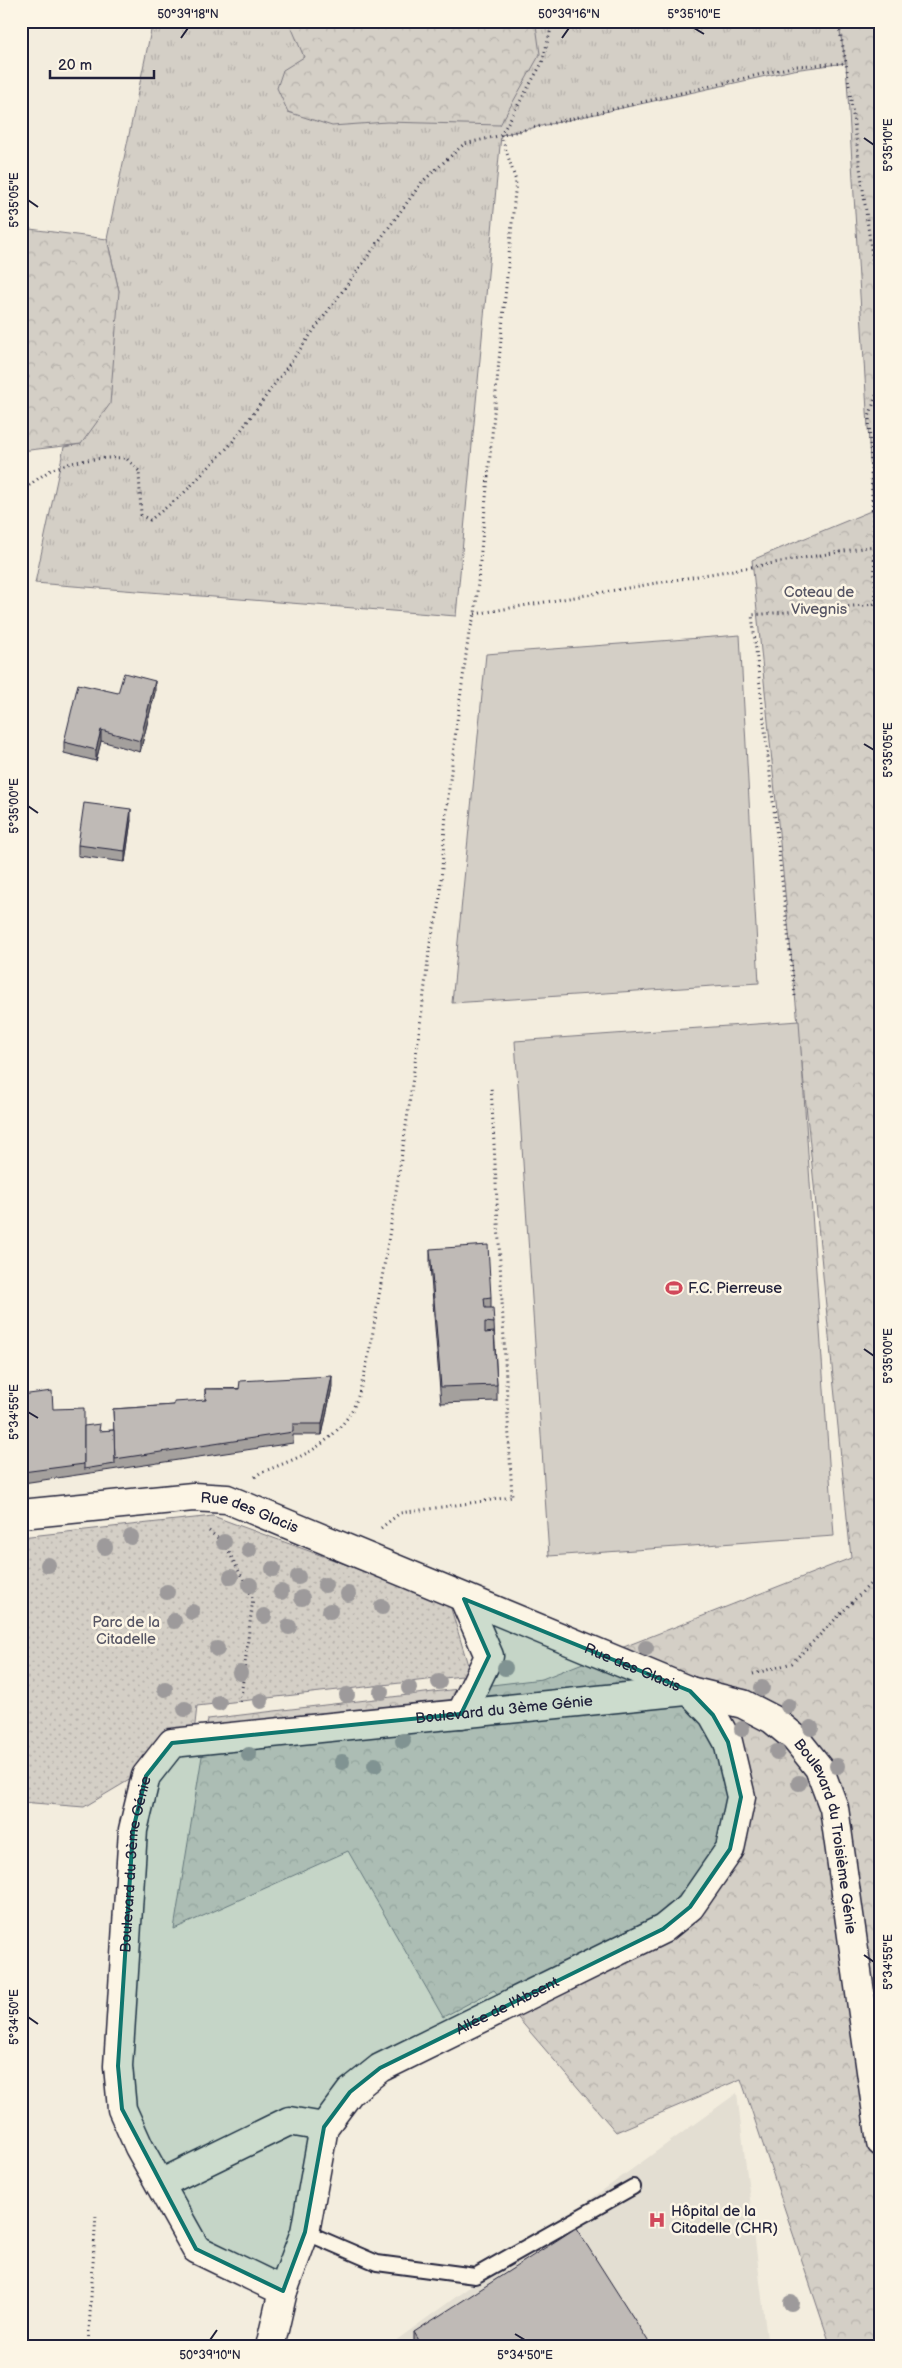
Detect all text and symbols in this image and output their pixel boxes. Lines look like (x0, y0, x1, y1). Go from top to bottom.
text: 50°39'18"N (157, 7, 219, 22)
text: 50°39'16"N (538, 7, 600, 22)
text: 5°35'10"E (667, 7, 721, 22)
scale bar (50, 48, 154, 80)
text: 20 m (58, 56, 92, 75)
text: 5°35'10"E (881, 118, 896, 172)
text: 5°35'05"E (7, 172, 22, 228)
park label: Coteau de Vivegnis (784, 583, 854, 619)
text: 5°35'05"E (881, 722, 896, 778)
text: 5°35'00"E (7, 778, 22, 834)
sports icon: F.C. Pierreuse (664, 1278, 684, 1298)
place label: F.C. Pierreuse (688, 1279, 782, 1298)
text: 5°35'00"E (881, 1328, 896, 1384)
text: 5°34'55"E (7, 1384, 22, 1440)
street label: Rue des Glacis (200, 1488, 302, 1538)
park label: Parc de la Citadelle (92, 1613, 160, 1649)
street label: Rue des Glacis (581, 1639, 684, 1696)
street label: Boulevard du 3ème Génie (414, 1691, 594, 1728)
street label: Boulevard du Troisième Génie (789, 1735, 861, 1935)
street label: Boulevard du 3ème Génie (116, 1774, 156, 1953)
text: 5°34'55"E (881, 1934, 896, 1990)
street label: Allée de l'Absent (453, 1972, 562, 2039)
text: 5°34'50"E (7, 1989, 22, 2045)
place label: Hôpital de la Citadelle (CHR) (671, 2202, 778, 2238)
hospital icon: Hôpital de la Citadelle (CHR) (647, 2210, 667, 2230)
text: 50°39'10"N (179, 2348, 241, 2363)
text: 5°34'50"E (497, 2348, 553, 2363)

